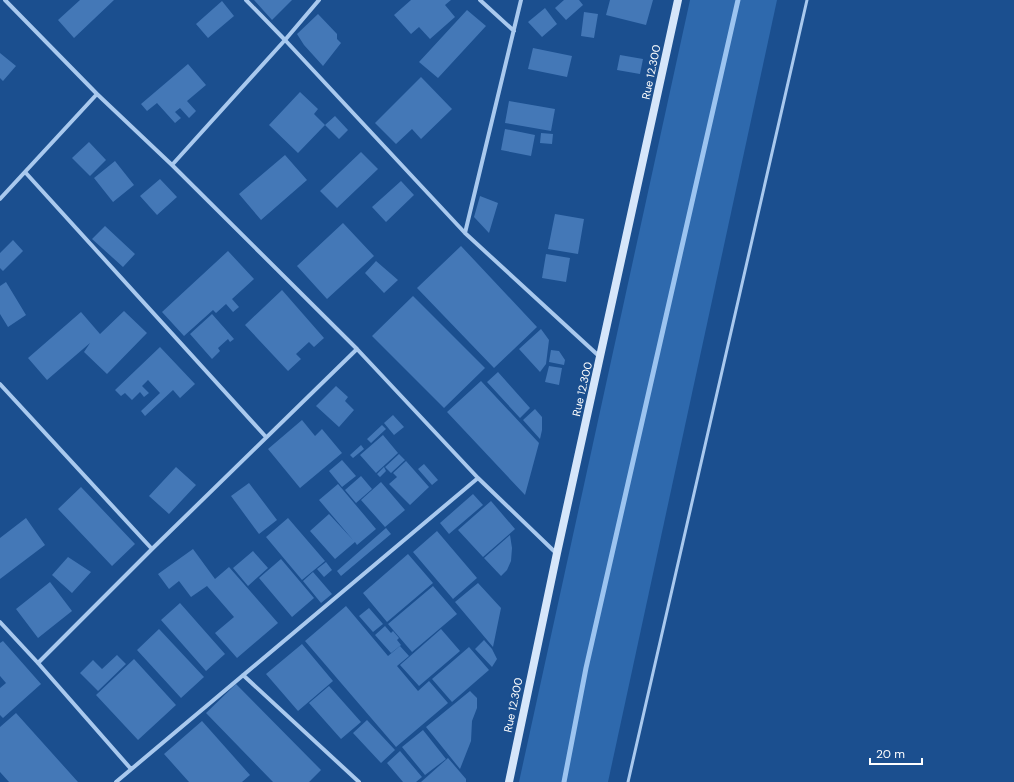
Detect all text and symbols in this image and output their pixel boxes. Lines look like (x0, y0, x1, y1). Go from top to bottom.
street label: Rue 12.300 (638, 43, 664, 101)
street label: Rue 12.300 (569, 360, 595, 418)
street label: Rue 12.300 (500, 676, 526, 734)
scale bar (870, 740, 922, 766)
text: 20 m (876, 746, 905, 762)

